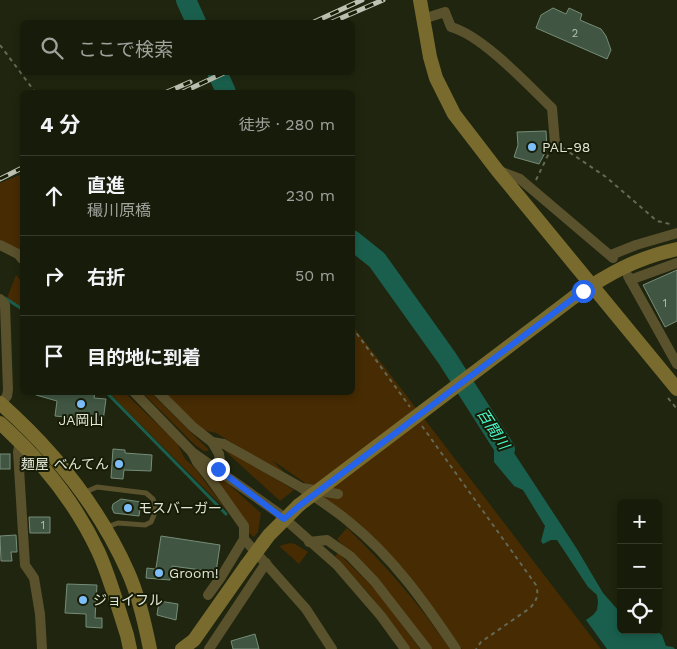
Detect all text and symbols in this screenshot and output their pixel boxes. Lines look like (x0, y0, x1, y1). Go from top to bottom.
search box (20, 20, 355, 75)
house number: 2 (572, 27, 578, 40)
icon: search (38, 34, 66, 62)
text: ここで検索 (78, 38, 173, 61)
text: 4 分 (40, 112, 81, 137)
text: 徒歩 · 280 m (239, 115, 335, 134)
place label: PAL-98 (542, 139, 590, 155)
marker: PAL-98 (526, 141, 538, 153)
text: 直進 (87, 174, 125, 197)
icon: ahead (40, 182, 68, 210)
text: 230 m (286, 186, 335, 205)
text: 穝川原橋 (87, 201, 151, 220)
icon: right (40, 262, 68, 290)
text: 右折 (87, 266, 125, 289)
text: 50 m (295, 266, 335, 285)
route start (572, 280, 595, 303)
house number: 1 (663, 297, 667, 310)
icon: arrive (40, 342, 68, 370)
text: 目的地に到着 (87, 346, 201, 369)
marker: JA岡山 (75, 398, 87, 410)
water label: 百間川 (473, 405, 514, 454)
place label: JA岡山 (59, 412, 103, 428)
place label: 麺屋 べんてん (21, 456, 109, 472)
marker: 麺屋 べんてん (113, 458, 125, 470)
route end (207, 458, 230, 481)
map controls (617, 499, 662, 634)
button: + (617, 499, 662, 544)
place label: モスバーガー (138, 500, 222, 516)
marker: モスバーガー (122, 502, 134, 514)
house number: 1 (41, 519, 45, 532)
button: − (617, 544, 662, 589)
place label: Groom! (169, 565, 219, 581)
marker: Groom! (153, 567, 165, 579)
button: locate (617, 589, 662, 634)
place label: ジョイフル (93, 592, 163, 608)
marker: ジョイフル (77, 594, 89, 606)

